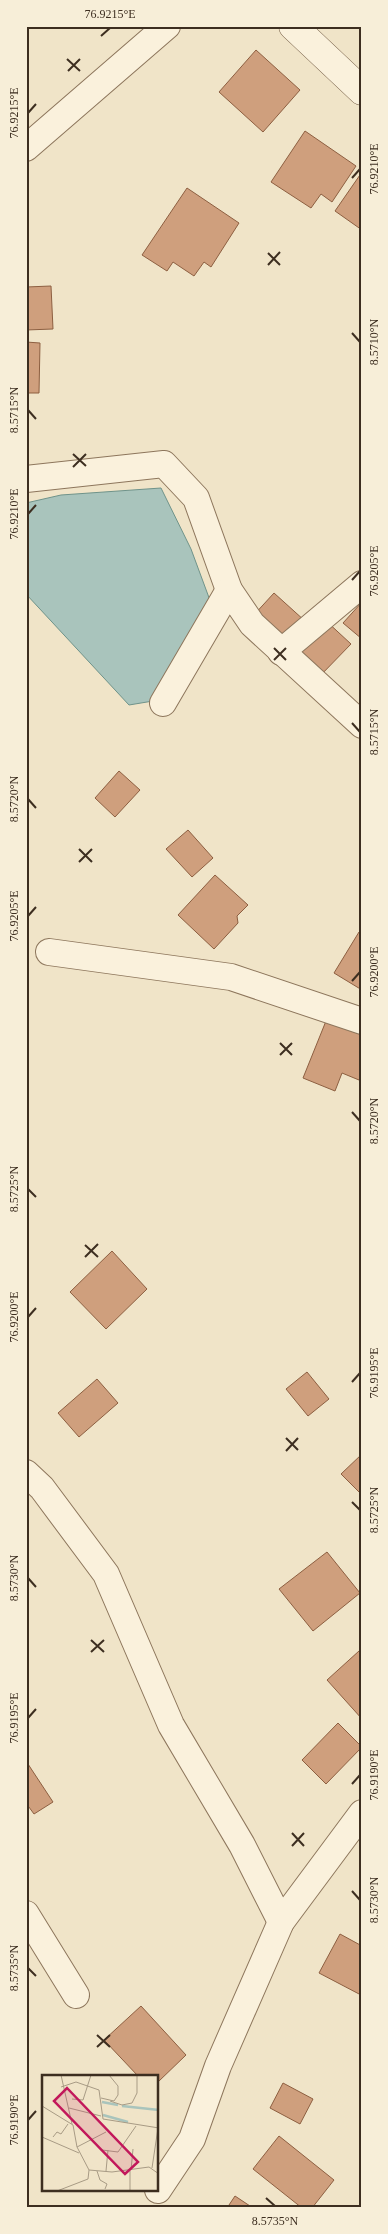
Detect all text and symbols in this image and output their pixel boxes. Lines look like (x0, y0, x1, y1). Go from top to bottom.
text: 76.9215°E (84, 7, 136, 21)
text: 76.9215°E (7, 87, 21, 139)
text: 76.9210°E (367, 143, 381, 195)
text: 8.5710°N (367, 318, 381, 365)
text: 8.5715°N (7, 386, 21, 433)
text: 76.9210°E (7, 488, 21, 540)
text: 76.9205°E (367, 545, 381, 597)
text: 8.5715°N (367, 708, 381, 755)
text: 8.5720°N (7, 775, 21, 822)
text: 76.9205°E (7, 890, 21, 942)
text: 76.9200°E (367, 946, 381, 998)
text: 8.5720°N (367, 1097, 381, 1144)
text: 8.5725°N (7, 1165, 21, 1212)
text: 76.9200°E (7, 1291, 21, 1343)
text: 76.9195°E (367, 1347, 381, 1399)
text: 8.5725°N (367, 1486, 381, 1533)
text: 8.5730°N (7, 1554, 21, 1601)
text: 76.9195°E (7, 1692, 21, 1744)
text: 76.9190°E (367, 1749, 381, 1801)
text: 8.5730°N (367, 1876, 381, 1923)
text: 8.5735°N (7, 1944, 21, 1991)
inset map (42, 2075, 159, 2192)
text: 76.9190°E (7, 2094, 21, 2146)
text: 8.5735°N (252, 2214, 299, 2228)

